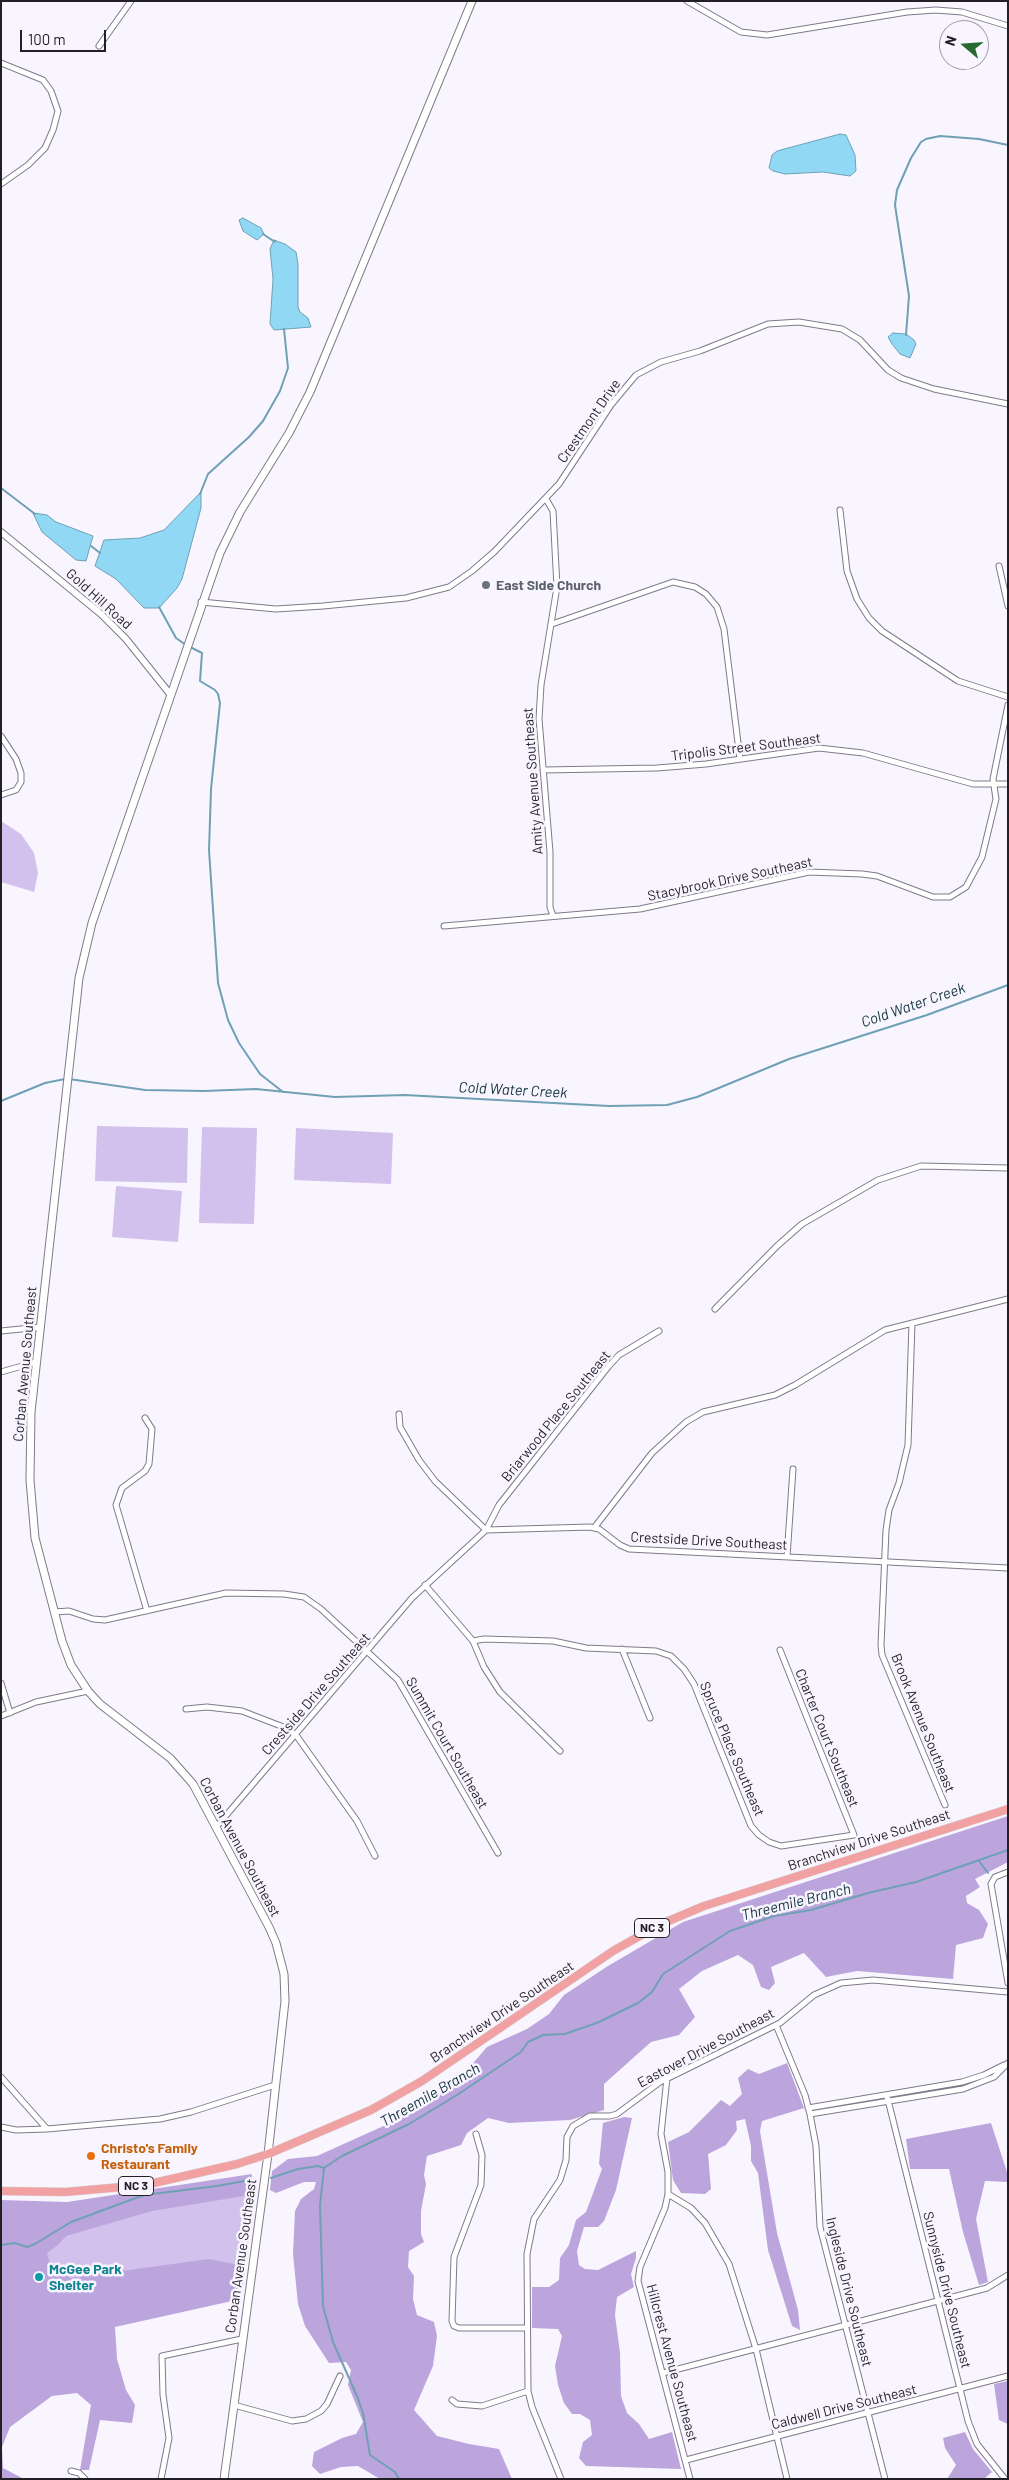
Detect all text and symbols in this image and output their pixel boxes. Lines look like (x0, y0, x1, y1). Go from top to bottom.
scale bar (22, 20, 109, 52)
north arrow (939, 20, 989, 70)
text: 100 m (28, 30, 66, 48)
text: N (941, 33, 960, 48)
street label: Crestmont Drive (554, 376, 624, 466)
street label: Gold Hill Road (63, 565, 135, 633)
place label: East Side Church (496, 577, 601, 593)
marker: East Side Church (480, 579, 492, 591)
street label: Amity Avenue Southeast (519, 707, 547, 855)
street label: Tripolis Street Southeast (670, 729, 822, 765)
street label: Stacybrook Drive Southeast (646, 853, 814, 905)
water label: Cold Water Creek (859, 979, 967, 1031)
water label: Cold Water Creek (458, 1078, 568, 1102)
street label: Corban Avenue Southeast (10, 1286, 40, 1442)
street label: Briarwood Place Southeast (498, 1347, 614, 1485)
street label: Crestside Drive Southeast (630, 1529, 788, 1553)
street label: Crestside Drive Southeast (258, 1629, 374, 1759)
street label: Brook Avenue Southeast (887, 1651, 959, 1795)
street label: Charter Court Southeast (792, 1666, 862, 1810)
street label: Summit Court Southeast (402, 1674, 492, 1812)
street label: Spruce Place Southeast (696, 1679, 768, 1819)
street label: Corban Avenue Southeast (196, 1774, 284, 1920)
street label: Branchview Drive Southeast (786, 1806, 952, 1874)
water label: Threemile Branch (740, 1880, 852, 1924)
road number: NC 3 (634, 1919, 670, 1938)
street label: Branchview Drive Southeast (427, 1958, 577, 2066)
street label: Eastover Drive Southeast (635, 2005, 777, 2091)
water label: Threemile Branch (377, 2059, 483, 2131)
place label: Christo's Family Restaurant (101, 2140, 198, 2172)
marker: Christo's Family Restaurant (85, 2150, 97, 2162)
road number: NC 3 (118, 2176, 154, 2196)
street label: Corban Avenue Southeast (222, 2178, 260, 2334)
street label: Sunnyside Drive Southeast (919, 2210, 975, 2370)
street label: Ingleside Drive Southeast (822, 2215, 876, 2369)
place label: McGee Park Shelter (49, 2261, 122, 2294)
marker: McGee Park Shelter (33, 2271, 45, 2283)
street label: Hillcrest Avenue Southeast (643, 2282, 701, 2444)
street label: Caldwell Drive Southeast (770, 2381, 918, 2433)

